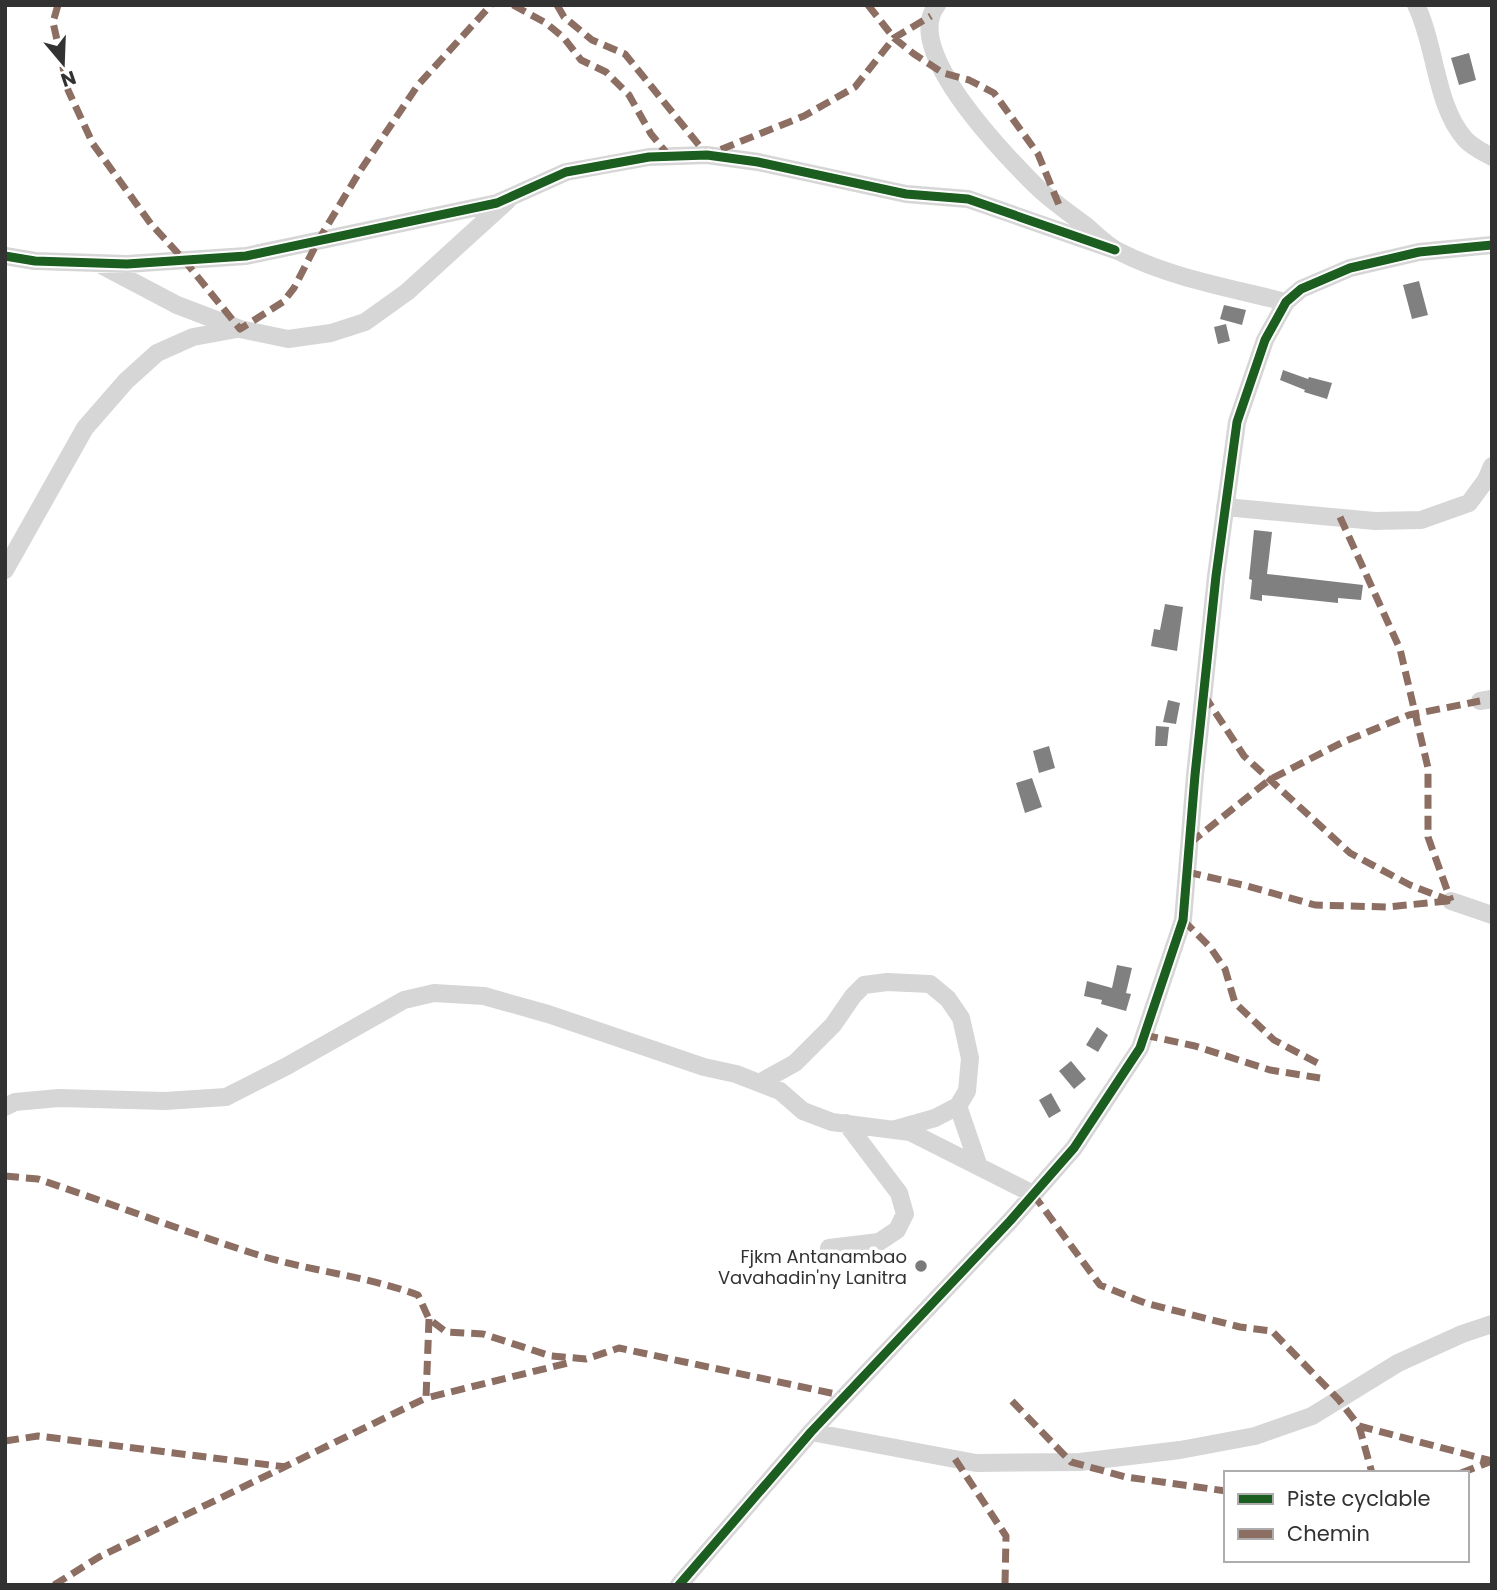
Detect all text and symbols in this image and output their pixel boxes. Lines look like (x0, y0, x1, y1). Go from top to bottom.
north arrow (28, 28, 98, 98)
text: N (57, 64, 80, 94)
place label: Fjkm Antanambao Vavahadin'ny Lanitra (718, 1244, 907, 1290)
marker: Fjkm Antanambao Vavahadin'ny Lanitra (913, 1258, 929, 1274)
legend (1224, 1471, 1469, 1562)
text: Piste cyclable (1287, 1484, 1431, 1513)
text: Chemin (1287, 1519, 1370, 1548)

